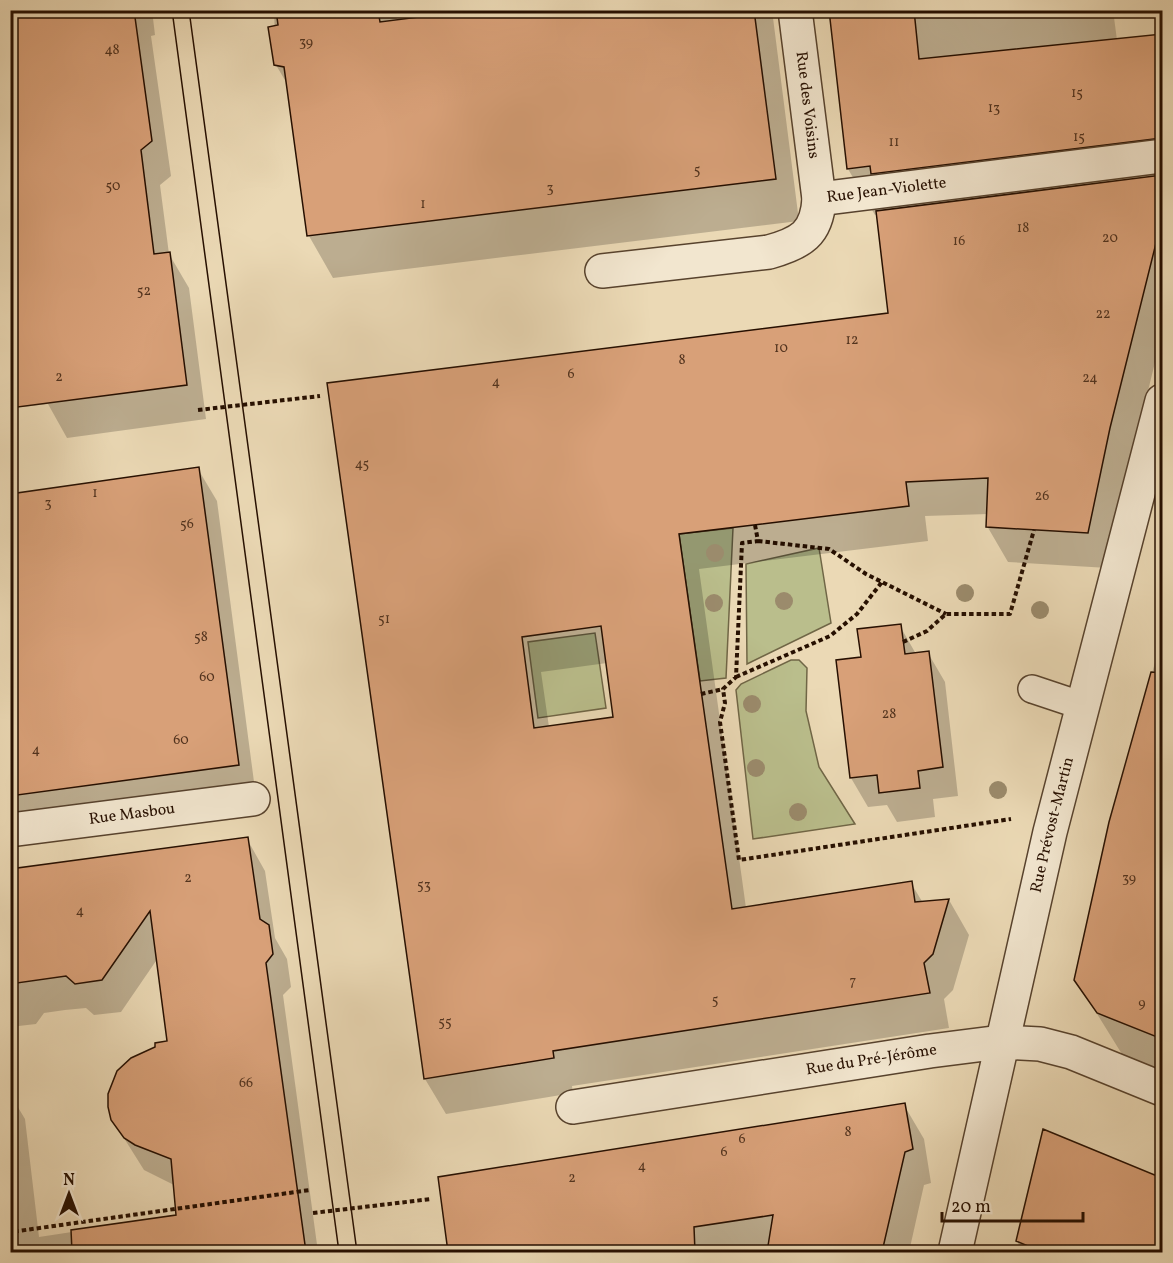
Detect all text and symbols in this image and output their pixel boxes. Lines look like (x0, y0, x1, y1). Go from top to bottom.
house number: 39 (299, 33, 313, 52)
house number: 48 (104, 41, 120, 60)
street label: Rue des Voisins (790, 50, 825, 160)
house number: 15 (1071, 84, 1083, 103)
house number: 13 (988, 99, 1000, 118)
house number: 15 (1073, 128, 1085, 147)
house number: 11 (889, 133, 899, 152)
house number: 5 (694, 161, 700, 180)
street label: Rue Jean-Violette (825, 172, 948, 209)
house number: 50 (106, 177, 120, 196)
house number: 3 (546, 179, 554, 198)
house number: 1 (420, 195, 426, 214)
house number: 18 (1017, 219, 1029, 238)
house number: 20 (1102, 229, 1118, 248)
house number: 16 (953, 232, 965, 251)
house number: 52 (137, 282, 151, 301)
house number: 22 (1095, 305, 1111, 324)
house number: 12 (846, 331, 858, 350)
house number: 10 (774, 339, 788, 358)
house number: 8 (678, 351, 686, 370)
house number: 6 (567, 365, 575, 384)
house number: 2 (55, 368, 63, 387)
house number: 24 (1082, 369, 1098, 388)
house number: 4 (492, 373, 500, 392)
house number: 45 (355, 455, 369, 474)
house number: 1 (92, 484, 98, 503)
house number: 26 (1035, 487, 1049, 506)
house number: 3 (44, 494, 52, 513)
house number: 56 (180, 515, 194, 534)
house number: 51 (378, 610, 390, 629)
house number: 58 (194, 628, 208, 647)
house number: 60 (199, 668, 215, 687)
house number: 28 (882, 705, 896, 724)
house number: 60 (173, 731, 189, 750)
house number: 4 (32, 741, 40, 760)
street label: Rue Prévost-Martin (1026, 755, 1080, 895)
street label: Rue Masbou (88, 798, 176, 831)
house number: 2 (184, 869, 192, 888)
house number: 39 (1122, 869, 1136, 888)
house number: 53 (417, 876, 431, 895)
house number: 4 (76, 902, 84, 921)
house number: 7 (850, 972, 857, 991)
house number: 5 (712, 991, 718, 1010)
house number: 9 (1138, 994, 1146, 1013)
house number: 55 (438, 1013, 452, 1032)
street label: Rue du Pré-Jérôme (804, 1039, 938, 1081)
house number: 66 (239, 1074, 253, 1093)
house number: 8 (844, 1123, 852, 1142)
house number: 6 (738, 1130, 746, 1149)
house number: 6 (720, 1143, 728, 1162)
house number: 4 (638, 1157, 646, 1176)
north arrow (39, 1164, 99, 1224)
house number: 2 (568, 1169, 576, 1188)
text: N (63, 1170, 75, 1192)
scale bar (942, 1185, 1083, 1223)
text: 20 m (951, 1195, 991, 1220)

